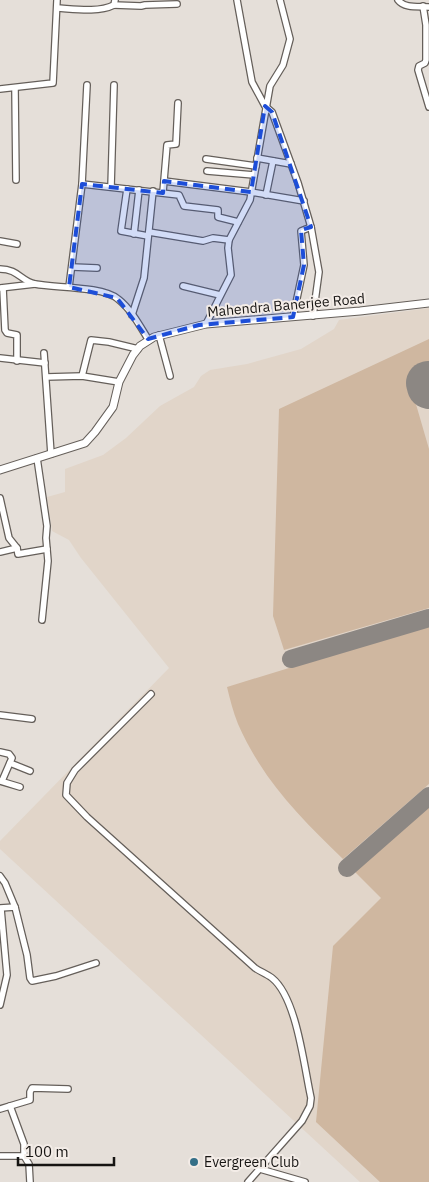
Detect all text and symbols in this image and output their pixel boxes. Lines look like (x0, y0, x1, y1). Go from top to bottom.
street label: Mahendra Banerjee Road (206, 289, 366, 321)
scale bar (18, 1134, 114, 1166)
text: 100 m (25, 1142, 69, 1161)
place label: Evergreen Club (204, 1153, 299, 1171)
marker: Evergreen Club (188, 1156, 200, 1168)

